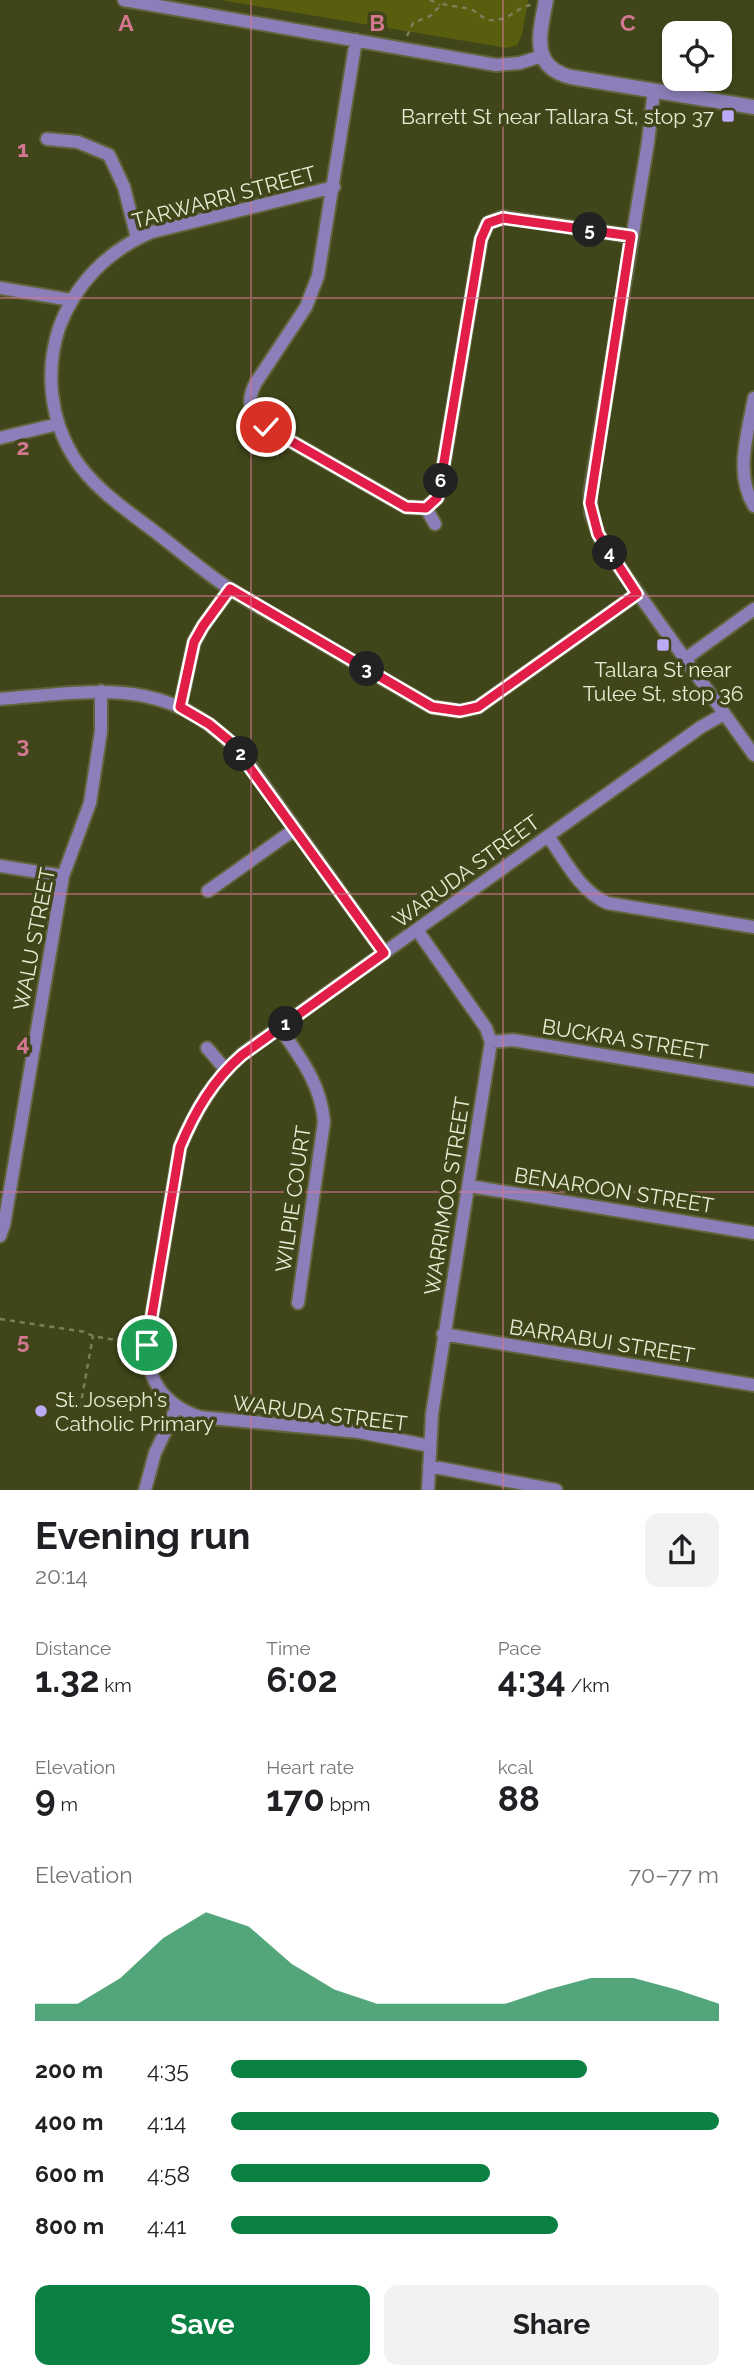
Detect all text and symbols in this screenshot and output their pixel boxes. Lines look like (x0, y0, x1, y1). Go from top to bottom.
text: A (118, 9, 134, 36)
text: B (369, 9, 385, 36)
text: C (620, 9, 636, 36)
map controls (662, 21, 732, 91)
button: locate (662, 21, 732, 91)
place label: Barrett St near Tallara St, stop 37 (401, 104, 715, 129)
marker: Barrett St near Tallara St, stop 37 (720, 108, 736, 124)
text: 1 (17, 135, 29, 162)
street label: TARWARRI STREET (129, 160, 319, 234)
pin: 5 (572, 212, 608, 247)
text: 5 (584, 218, 595, 240)
pin (236, 397, 296, 457)
icon: check (247, 408, 285, 446)
text: 2 (17, 433, 29, 460)
pin: 6 (424, 463, 458, 498)
text: 6 (435, 469, 446, 491)
pin: 4 (592, 536, 628, 570)
text: 4 (604, 541, 615, 563)
marker: Tallara St near Tulee St, stop 36 (655, 637, 671, 653)
pin: 3 (350, 652, 384, 686)
text: 3 (361, 657, 372, 679)
place label: Tallara St near Tulee St, stop 36 (583, 657, 743, 706)
text: 3 (17, 731, 29, 758)
pin: 2 (224, 736, 258, 772)
text: 2 (235, 742, 246, 764)
street label: WARUDA STREET (388, 809, 544, 933)
street label: WALU STREET (8, 865, 60, 1013)
pin: 1 (268, 1006, 304, 1042)
text: 1 (281, 1012, 290, 1034)
street label: BUCKRA STREET (540, 1014, 710, 1065)
text: 4 (16, 1029, 30, 1056)
street label: WARRIMOO STREET (419, 1095, 475, 1297)
street label: WILPIE COURT (270, 1124, 316, 1274)
street label: BENAROON STREET (512, 1162, 716, 1218)
street label: BARRABUI STREET (507, 1314, 697, 1368)
pin (117, 1315, 177, 1375)
icon: arrive (128, 1326, 166, 1364)
text: 5 (17, 1327, 30, 1354)
place label: St. Joseph's Catholic Primary (55, 1387, 214, 1436)
street label: WARUDA STREET (231, 1390, 409, 1436)
marker: St. Joseph's Catholic Primary (33, 1403, 49, 1419)
text: Evening run (35, 1513, 250, 1558)
button: share (645, 1513, 719, 1587)
text: 20:14 (35, 1562, 88, 1589)
text: Distance (35, 1637, 111, 1659)
text: Time (266, 1637, 311, 1659)
text: Pace (498, 1637, 541, 1659)
text: 1.32 (35, 1659, 99, 1700)
text: 6:02 (266, 1659, 337, 1700)
text: 4:34 (498, 1659, 566, 1700)
text: km (99, 1674, 132, 1696)
text: /km (566, 1674, 610, 1696)
text: Elevation (35, 1756, 116, 1778)
text: Heart rate (266, 1756, 354, 1778)
text: kcal (498, 1756, 533, 1778)
text: 9 (35, 1778, 56, 1819)
text: 170 (266, 1778, 325, 1819)
text: 88 (498, 1778, 540, 1819)
text: m (56, 1793, 78, 1815)
text: bpm (325, 1793, 371, 1815)
text: Elevation (35, 1861, 133, 1888)
text: 70–77 m (629, 1861, 719, 1888)
text: 200 m (35, 2056, 103, 2083)
text: 4:35 (147, 2056, 189, 2083)
text: 400 m (35, 2108, 103, 2135)
text: 4:14 (147, 2108, 186, 2135)
text: 600 m (35, 2160, 104, 2187)
text: 4:58 (147, 2160, 190, 2187)
text: 800 m (35, 2212, 104, 2239)
text: 4:41 (147, 2212, 186, 2239)
button: Save (35, 2285, 370, 2365)
button: Share (384, 2285, 719, 2365)

